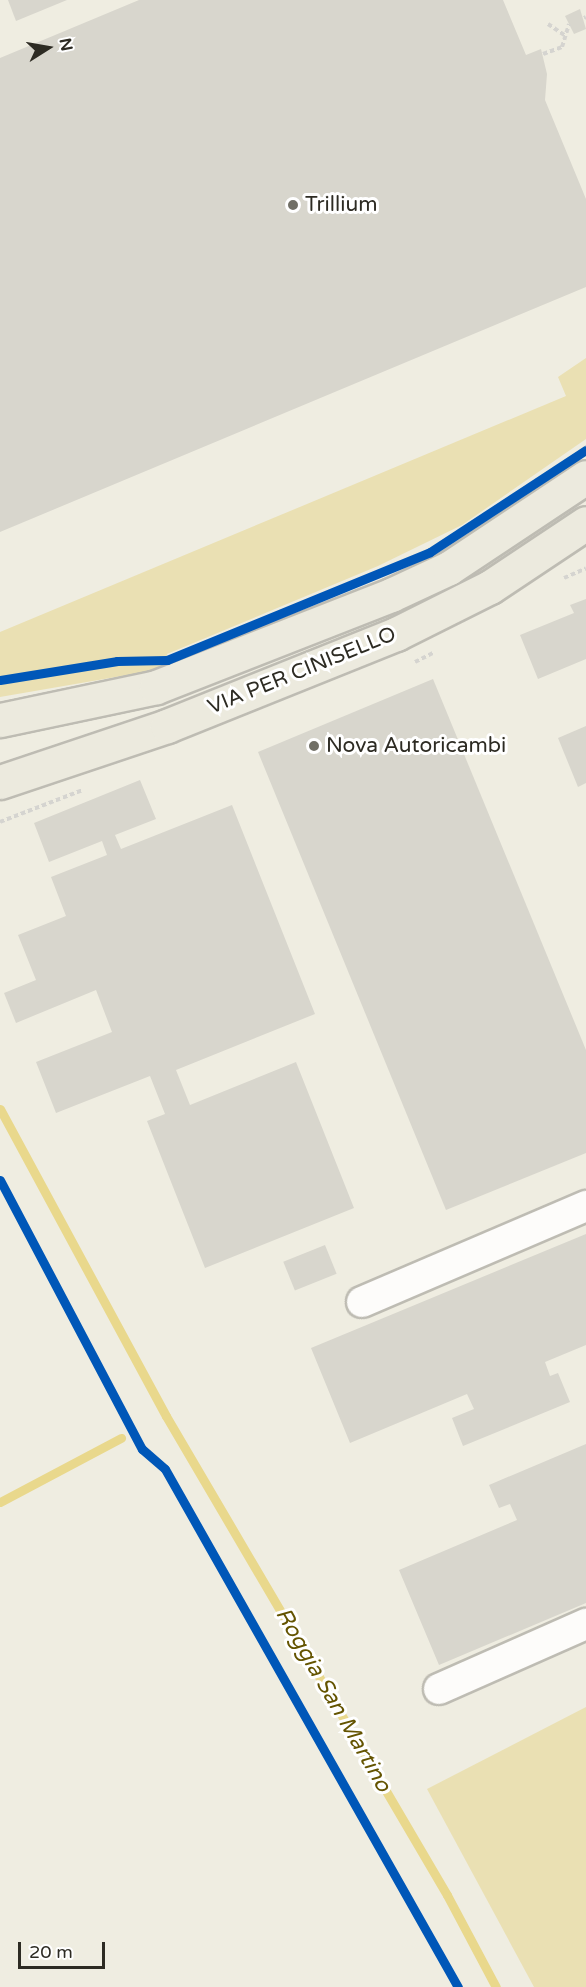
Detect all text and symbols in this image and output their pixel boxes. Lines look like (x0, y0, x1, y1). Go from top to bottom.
north arrow (18, 18, 78, 78)
text: N (55, 36, 77, 53)
place label: Trillium (305, 192, 378, 218)
marker: Trillium (286, 198, 300, 212)
street label: VIA PER CINISELLO (204, 622, 400, 720)
place label: Nova Autoricambi (326, 733, 506, 759)
marker: Nova Autoricambi (307, 739, 321, 753)
water label: Roggia San Martino (270, 1603, 396, 1797)
scale bar (21, 1930, 108, 1968)
text: 20 m (29, 1941, 73, 1963)

